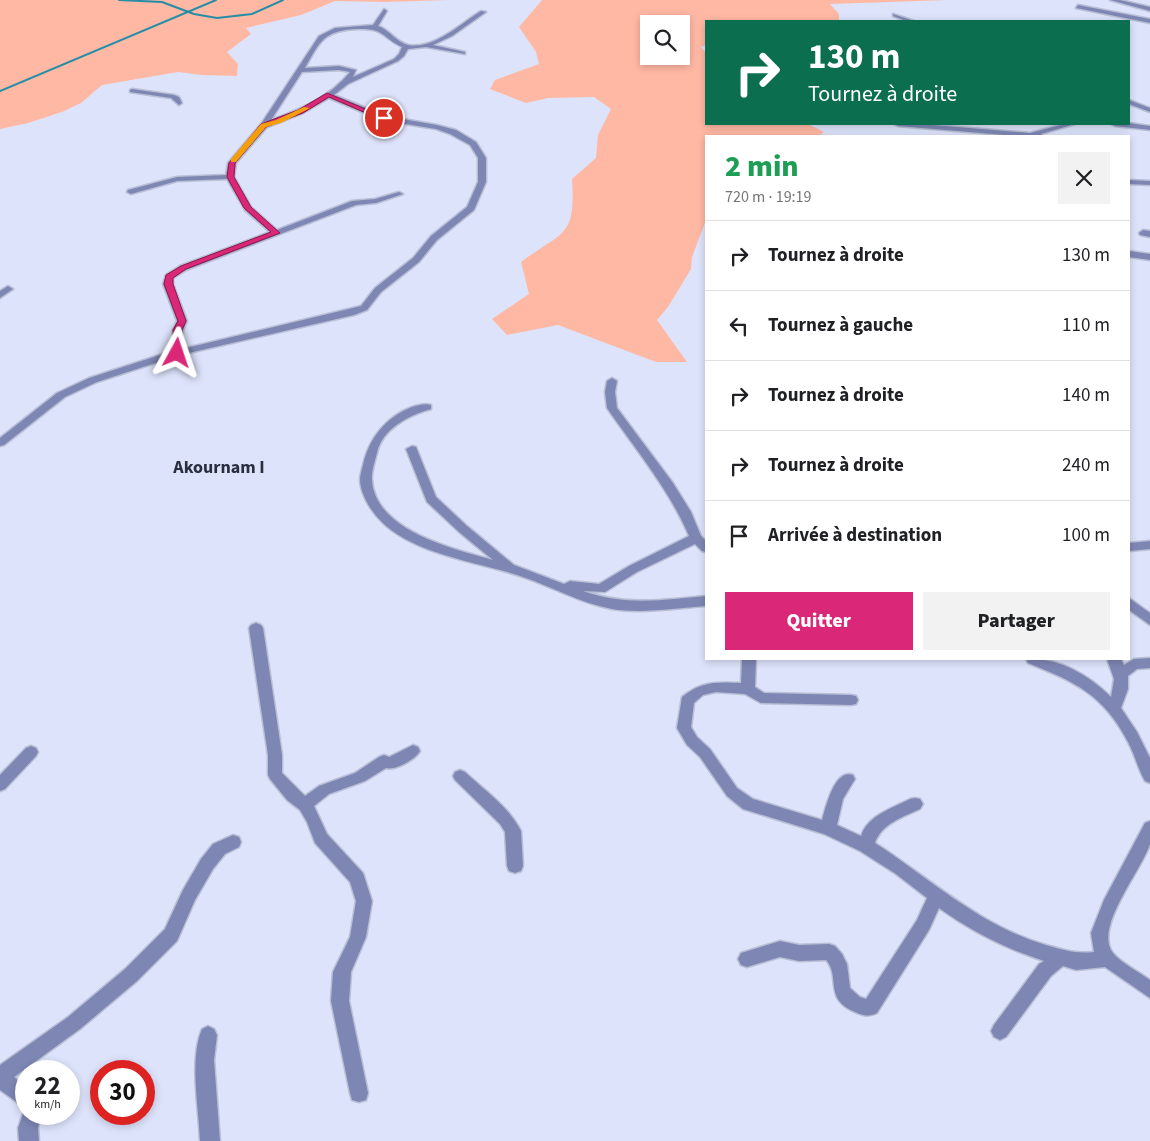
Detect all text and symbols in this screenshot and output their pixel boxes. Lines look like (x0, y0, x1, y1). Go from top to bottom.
map controls (640, 15, 690, 65)
button: search (640, 15, 690, 65)
text: 130 m (808, 32, 900, 82)
icon: right (725, 40, 790, 105)
text: Tournez à droite (808, 78, 957, 110)
pin (363, 97, 405, 139)
icon: arrive (370, 104, 398, 132)
text: 2 min (725, 145, 799, 188)
button: close (1058, 152, 1110, 204)
text: 720 m · 19:19 (725, 186, 812, 208)
icon: right (725, 242, 753, 270)
text: Tournez à droite (768, 242, 904, 269)
text: 130 m (1062, 242, 1110, 269)
icon: left (725, 312, 753, 340)
text: Tournez à gauche (768, 312, 913, 339)
text: 110 m (1062, 312, 1110, 339)
position arrow (150, 326, 202, 378)
icon: right (725, 382, 753, 410)
text: Tournez à droite (768, 382, 904, 409)
text: 140 m (1062, 382, 1110, 409)
icon: right (725, 452, 753, 480)
text: Tournez à droite (768, 452, 904, 479)
text: 240 m (1062, 452, 1110, 479)
district label: Akournam I (172, 455, 265, 480)
icon: arrive (725, 522, 753, 550)
text: Arrivée à destination (768, 522, 942, 549)
text: 100 m (1062, 522, 1110, 549)
button: Quitter (725, 592, 913, 650)
button: Partager (923, 592, 1110, 650)
speed limit sign: 30 (90, 1060, 155, 1125)
text: 22 (34, 1068, 61, 1104)
text: km/h (34, 1096, 61, 1113)

